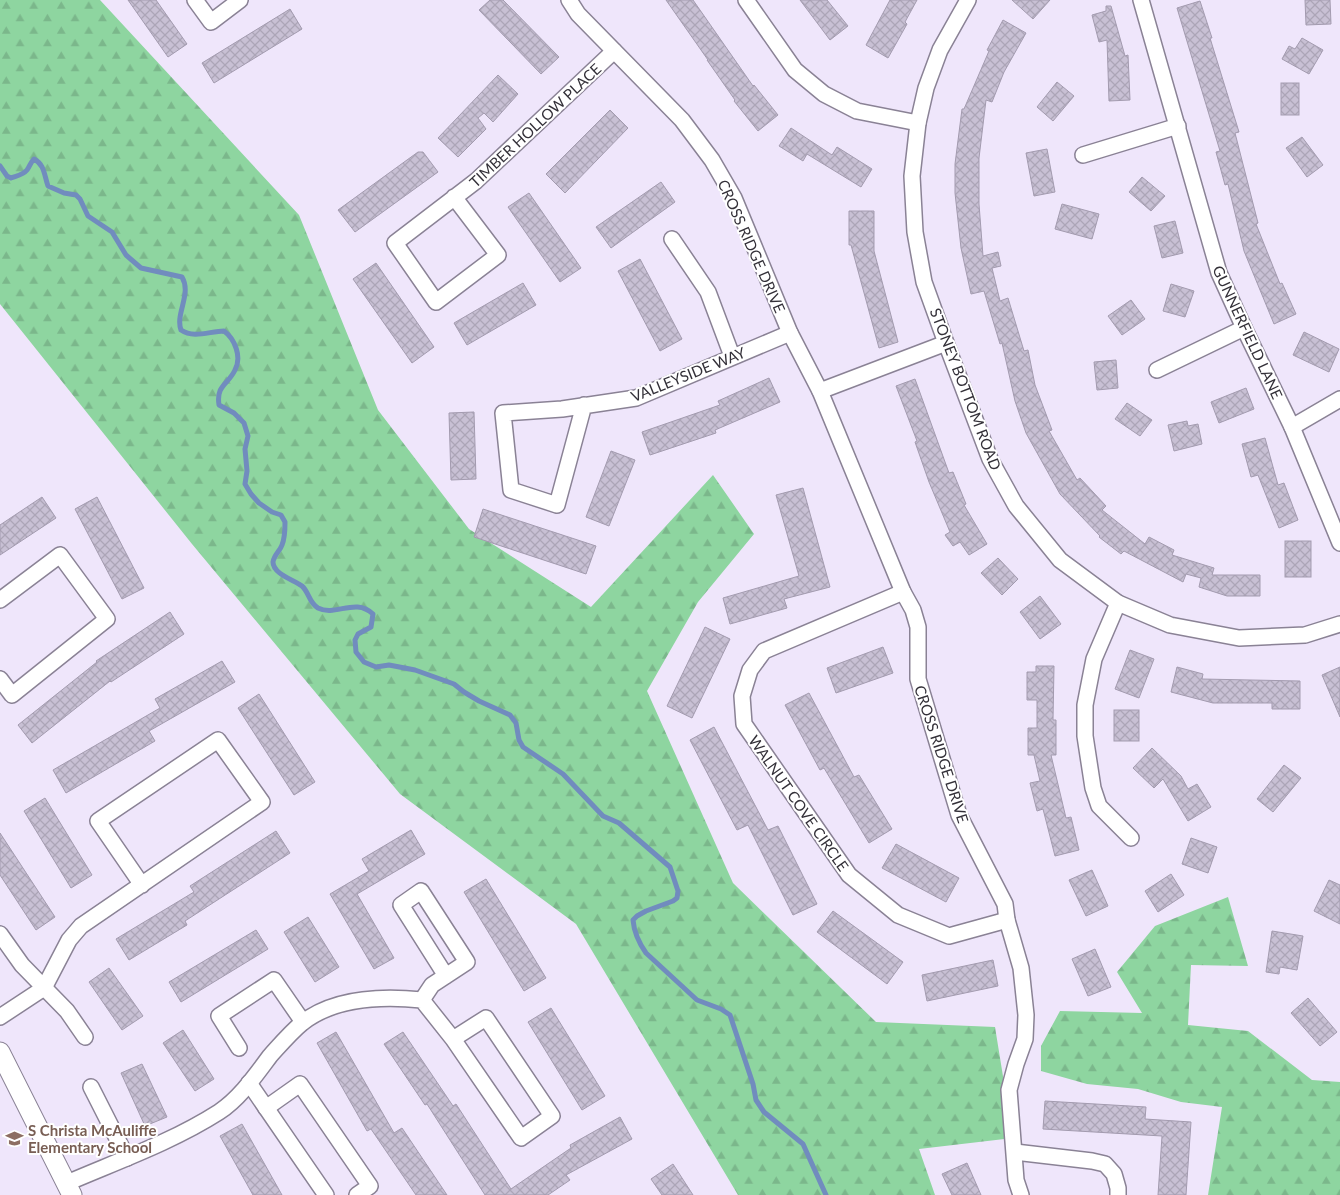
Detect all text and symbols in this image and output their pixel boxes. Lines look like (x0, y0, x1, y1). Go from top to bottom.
street label: TIMBER HOLLOW PLACE (466, 59, 604, 191)
street label: CROSS RIDGE DRIVE (715, 177, 789, 315)
street label: GUNNERFIELD LANE (1209, 262, 1287, 402)
street label: STONEY BOTTOM ROAD (927, 305, 1005, 473)
street label: VALLEYSIDE WAY (628, 343, 749, 405)
street label: CROSS RIDGE DRIVE (911, 683, 973, 825)
street label: WALNUT COVE CIRCLE (745, 732, 853, 874)
place label: S Christa McAuliffe Elementary School (28, 1121, 157, 1156)
school or university icon: S Christa McAuliffe Elementary School (4, 1129, 24, 1149)

